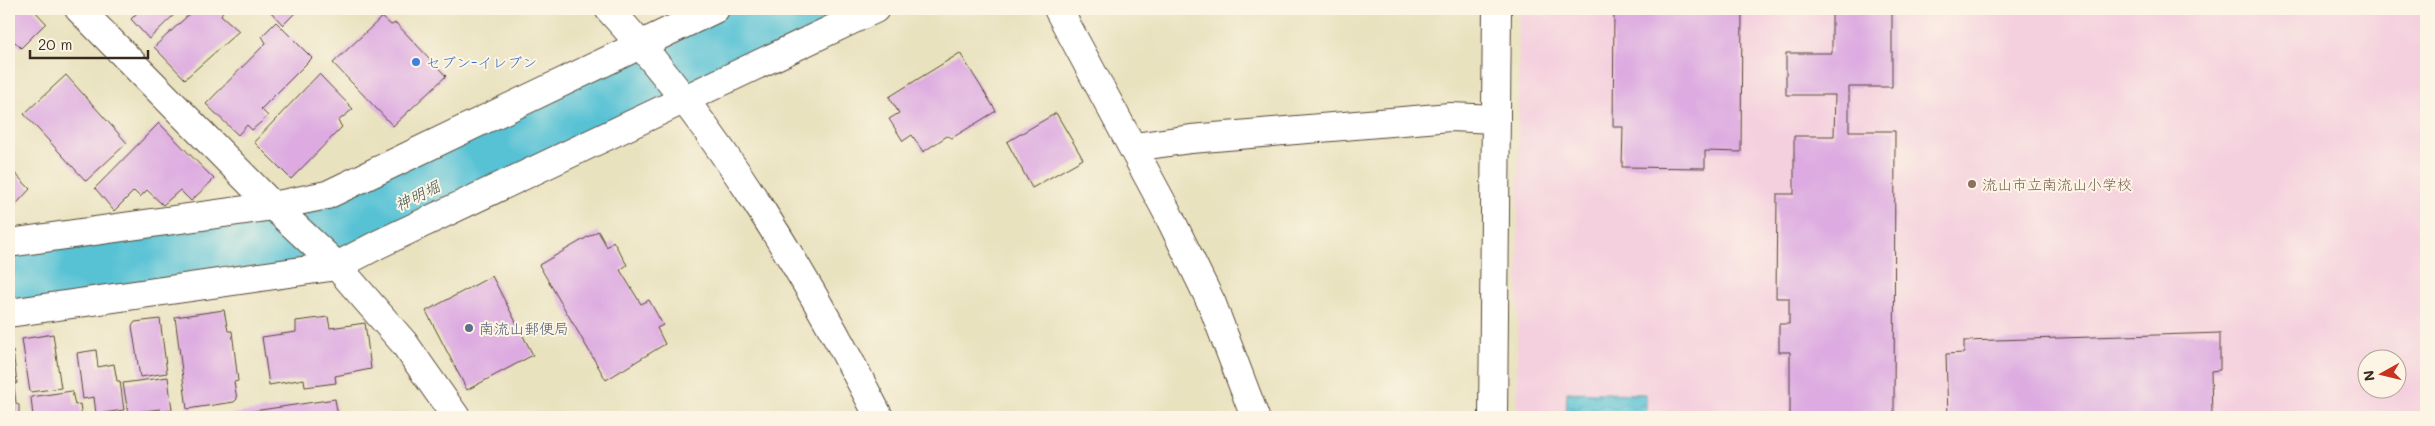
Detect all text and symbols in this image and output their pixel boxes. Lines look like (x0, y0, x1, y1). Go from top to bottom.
scale bar (30, 28, 148, 60)
text: 20 m (38, 34, 72, 54)
place label: セブン-イレブン (426, 52, 537, 72)
marker: セブン-イレブン (410, 56, 422, 68)
place label: 流山市立南流山小学校 (1982, 174, 2132, 194)
water label: 神明堀 (391, 175, 444, 215)
marker: 流山市立南流山小学校 (1966, 178, 1978, 190)
place label: 南流山郵便局 (479, 318, 569, 338)
marker: 南流山郵便局 (463, 322, 475, 334)
north arrow (2358, 348, 2408, 398)
text: N (2358, 369, 2379, 382)

